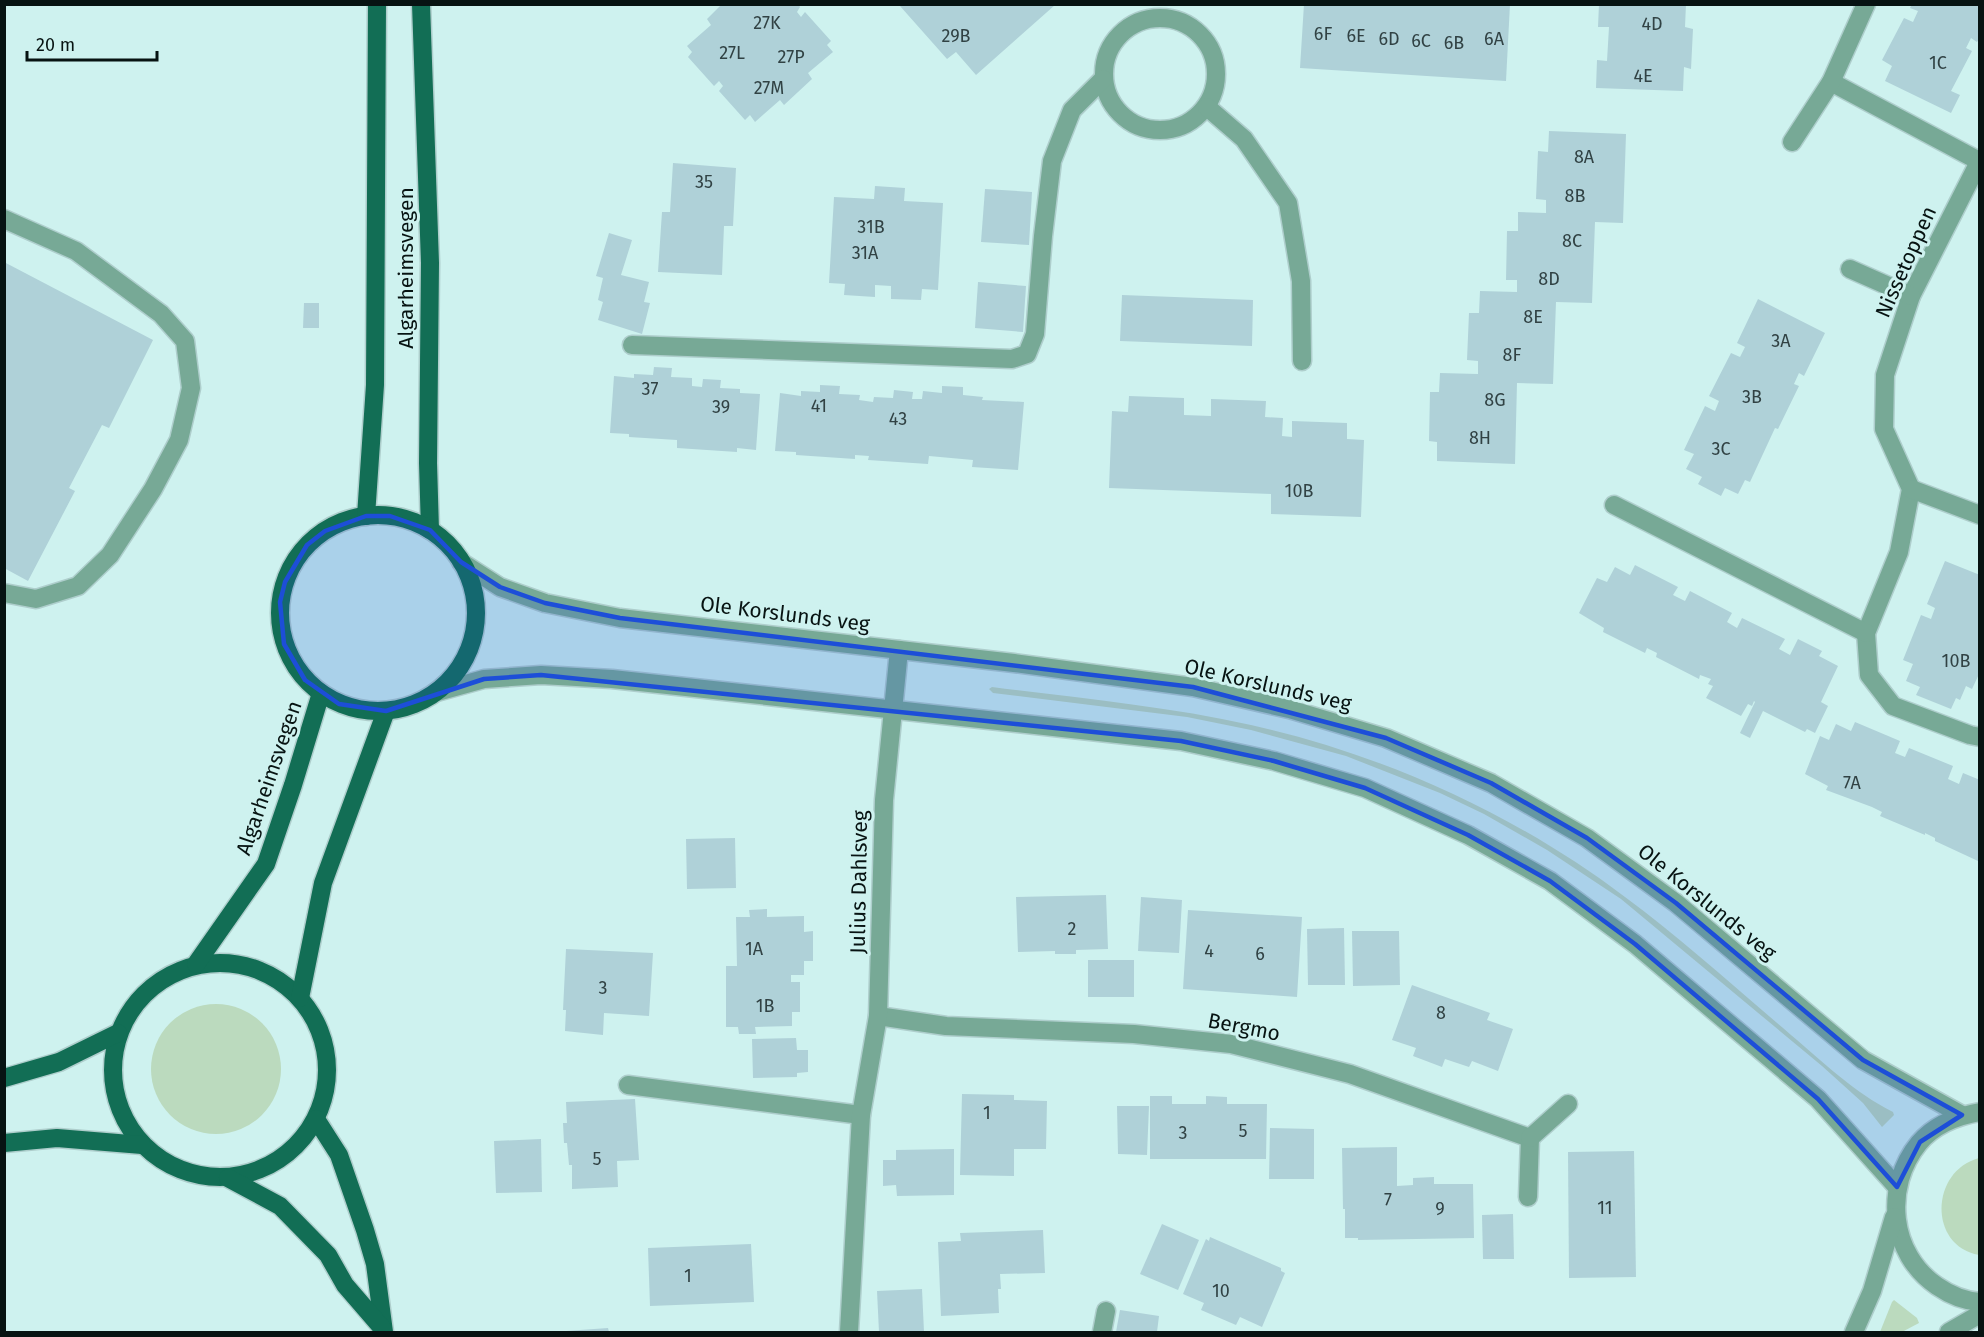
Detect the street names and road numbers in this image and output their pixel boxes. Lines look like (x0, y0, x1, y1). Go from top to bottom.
street label: Algarheimsvegen (393, 187, 419, 349)
street label: Nissetoppen (1870, 202, 1942, 322)
street label: Ole Korslunds veg (699, 591, 871, 637)
street label: Ole Korslunds veg (1182, 653, 1354, 717)
street label: Algarheimsvegen (230, 697, 308, 859)
street label: Julius Dahlsveg (845, 810, 873, 954)
street label: Ole Korslunds veg (1632, 838, 1782, 966)
street label: Bergmo (1206, 1007, 1282, 1047)

